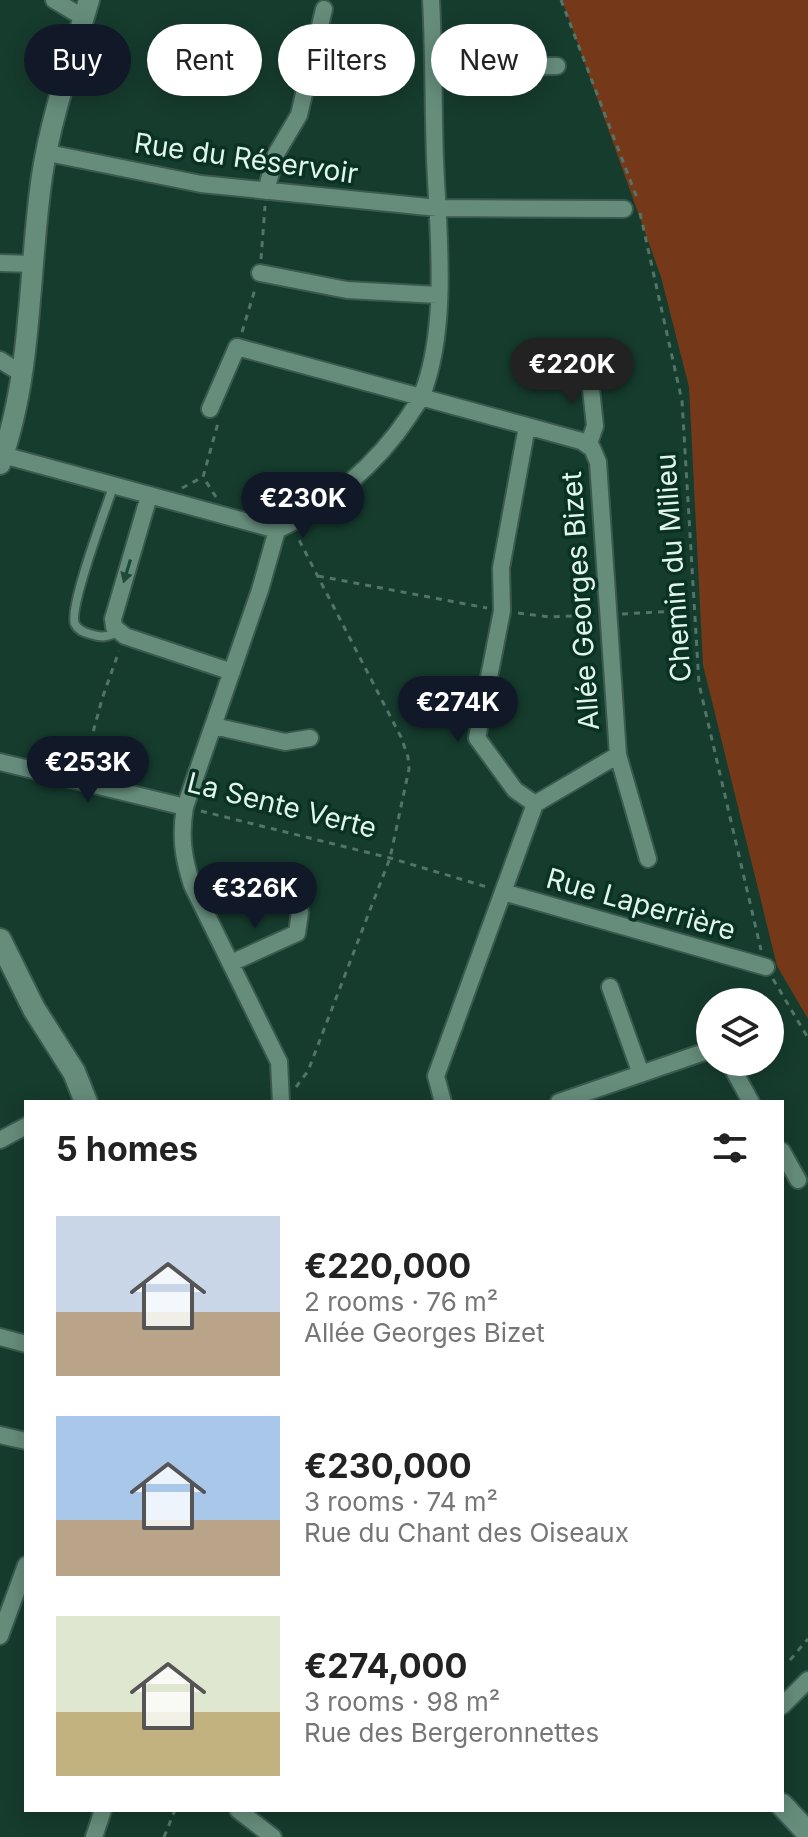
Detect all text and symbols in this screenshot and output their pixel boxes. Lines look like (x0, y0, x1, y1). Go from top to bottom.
chip: Buy (24, 24, 131, 96)
chip: Rent (147, 24, 262, 96)
chip: Filters (278, 24, 415, 96)
chip: New (431, 24, 547, 96)
street label: Rue du Réservoir (132, 125, 360, 191)
pin: €220K (516, 338, 628, 406)
text: €220K (529, 348, 615, 379)
street label: Chemin du Milieu (648, 453, 698, 683)
street label: Allée Georges Bizet (554, 470, 606, 732)
pin: €230K (247, 472, 359, 540)
text: €230K (259, 482, 347, 513)
one-way arrow (120, 560, 133, 584)
pin: €274K (402, 676, 514, 744)
text: €274K (416, 686, 500, 717)
pin: €253K (32, 736, 144, 804)
text: €253K (45, 746, 131, 777)
street label: La Sente Verte (184, 765, 380, 845)
street label: Rue Laperrière (542, 861, 740, 947)
pin: €326K (199, 862, 311, 930)
text: €326K (212, 872, 298, 903)
map controls (696, 988, 784, 1076)
button: layers (696, 988, 784, 1076)
icon: filters (708, 1126, 752, 1170)
text: 5 homes (56, 1128, 198, 1169)
text: €220,000 (304, 1245, 471, 1286)
icon: home (120, 1248, 216, 1344)
text: 2 rooms · 76 m² (304, 1286, 498, 1317)
text: Allée Georges Bizet (304, 1317, 545, 1348)
text: €230,000 (304, 1445, 472, 1486)
icon: home (120, 1448, 216, 1544)
text: 3 rooms · 74 m² (304, 1486, 498, 1517)
text: Rue du Chant des Oiseaux (304, 1517, 629, 1548)
text: €274,000 (304, 1645, 467, 1686)
icon: home (120, 1648, 216, 1744)
text: 3 rooms · 98 m² (304, 1686, 500, 1717)
text: Rue des Bergeronnettes (304, 1717, 599, 1748)

